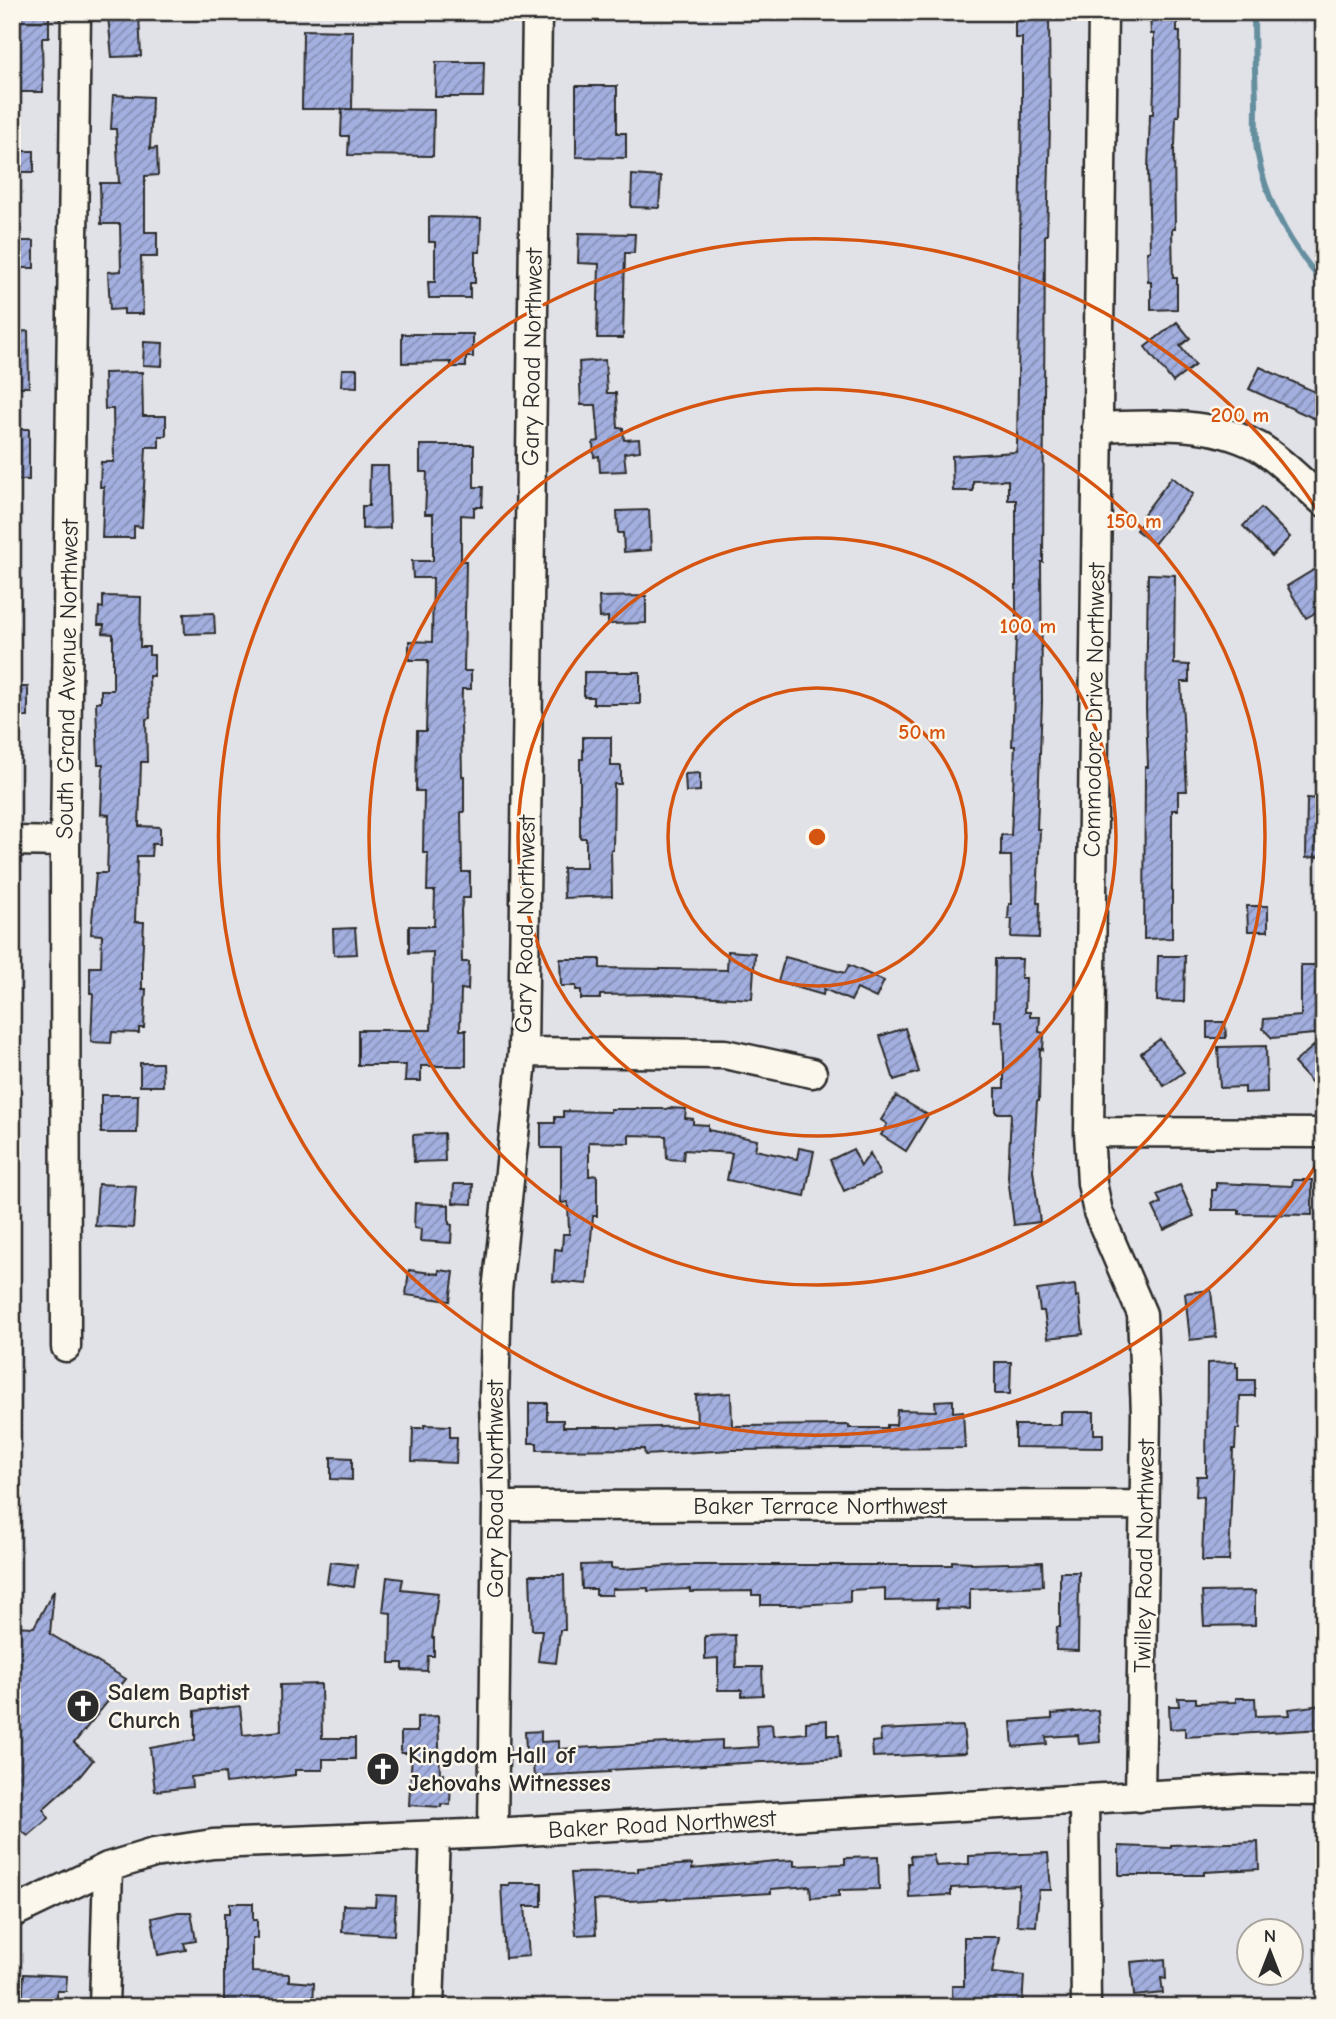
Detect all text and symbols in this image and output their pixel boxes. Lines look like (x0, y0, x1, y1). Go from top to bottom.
street label: Gary Road Northwest (516, 247, 548, 466)
text: 200 m (1211, 403, 1269, 427)
text: 150 m (1106, 509, 1162, 533)
street label: South Grand Avenue Northwest (50, 518, 84, 839)
street label: Commodore Drive Northwest (1077, 561, 1111, 858)
text: 100 m (1000, 614, 1056, 638)
text: 50 m (898, 720, 946, 744)
street label: Gary Road Northwest (509, 814, 541, 1033)
centre of rings (805, 825, 829, 849)
street label: Gary Road Northwest (481, 1379, 509, 1598)
street label: Twilley Road Northwest (1128, 1438, 1160, 1673)
street label: Baker Terrace Northwest (693, 1492, 948, 1520)
place label: Salem Baptist Church (108, 1678, 251, 1734)
church icon: Salem Baptist Church (64, 1687, 102, 1725)
place label: Kingdom Hall of Jehovahs Witnesses (408, 1741, 611, 1797)
church icon: Kingdom Hall of Jehovahs Witnesses (364, 1750, 402, 1788)
street label: Baker Road Northwest (547, 1804, 778, 1844)
north arrow (1234, 1918, 1304, 1988)
text: N (1264, 1925, 1276, 1947)

